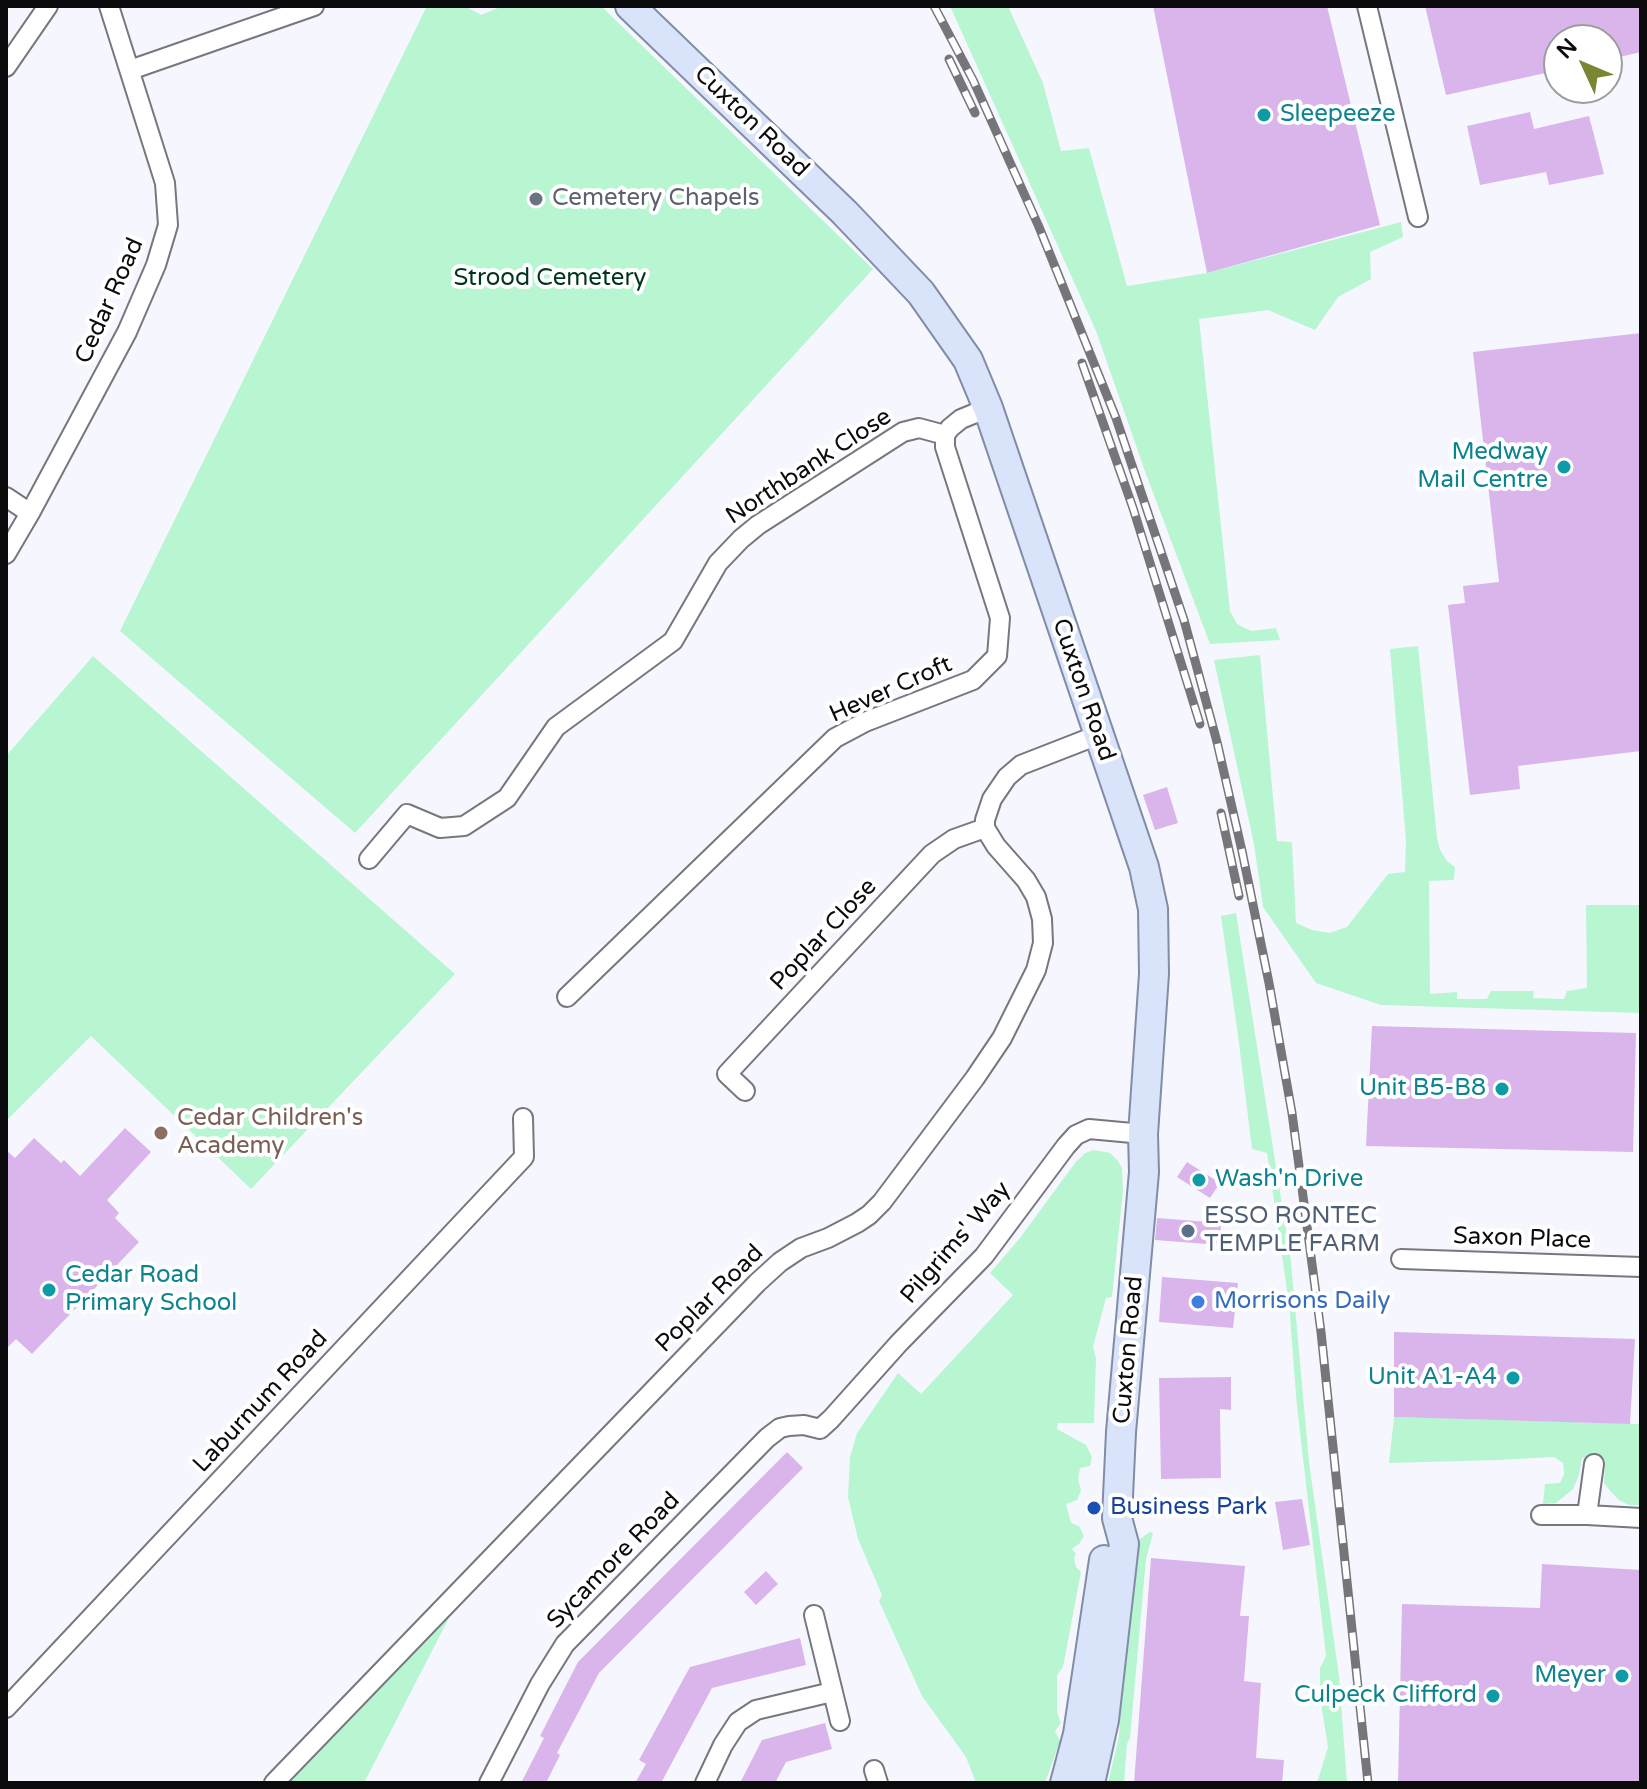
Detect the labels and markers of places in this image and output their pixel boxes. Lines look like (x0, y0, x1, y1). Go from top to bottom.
place label: Sleepeeze (1280, 101, 1396, 129)
marker: Sleepeeze (1255, 106, 1273, 124)
place label: Cemetery Chapels (552, 185, 759, 213)
marker: Cemetery Chapels (527, 190, 545, 208)
place label: Medway Mail Centre (1417, 439, 1548, 495)
marker: Medway Mail Centre (1555, 458, 1573, 476)
place label: Unit B5-B8 (1359, 1075, 1486, 1103)
marker: Unit B5-B8 (1493, 1080, 1511, 1098)
place label: Cedar Children's Academy (177, 1105, 363, 1161)
marker: Cedar Children's Academy (152, 1124, 170, 1142)
place label: Wash'n Drive (1215, 1166, 1363, 1194)
marker: Wash'n Drive (1190, 1171, 1208, 1189)
place label: ESSO RONTEC TEMPLE FARM (1204, 1203, 1380, 1259)
marker: ESSO RONTEC TEMPLE FARM (1179, 1222, 1197, 1240)
place label: Cedar Road Primary School (65, 1262, 237, 1318)
marker: Cedar Road Primary School (40, 1281, 58, 1299)
place label: Morrisons Daily (1214, 1288, 1390, 1316)
marker: Morrisons Daily (1189, 1293, 1207, 1311)
place label: Unit A1-A4 (1368, 1364, 1497, 1392)
marker: Unit A1-A4 (1504, 1369, 1522, 1387)
place label: Business Park (1110, 1494, 1267, 1522)
marker: Business Park (1085, 1499, 1103, 1517)
place label: Meyer (1534, 1662, 1606, 1690)
marker: Meyer (1613, 1667, 1631, 1685)
place label: Culpeck Clifford (1294, 1682, 1477, 1710)
marker: Culpeck Clifford (1484, 1687, 1502, 1705)

